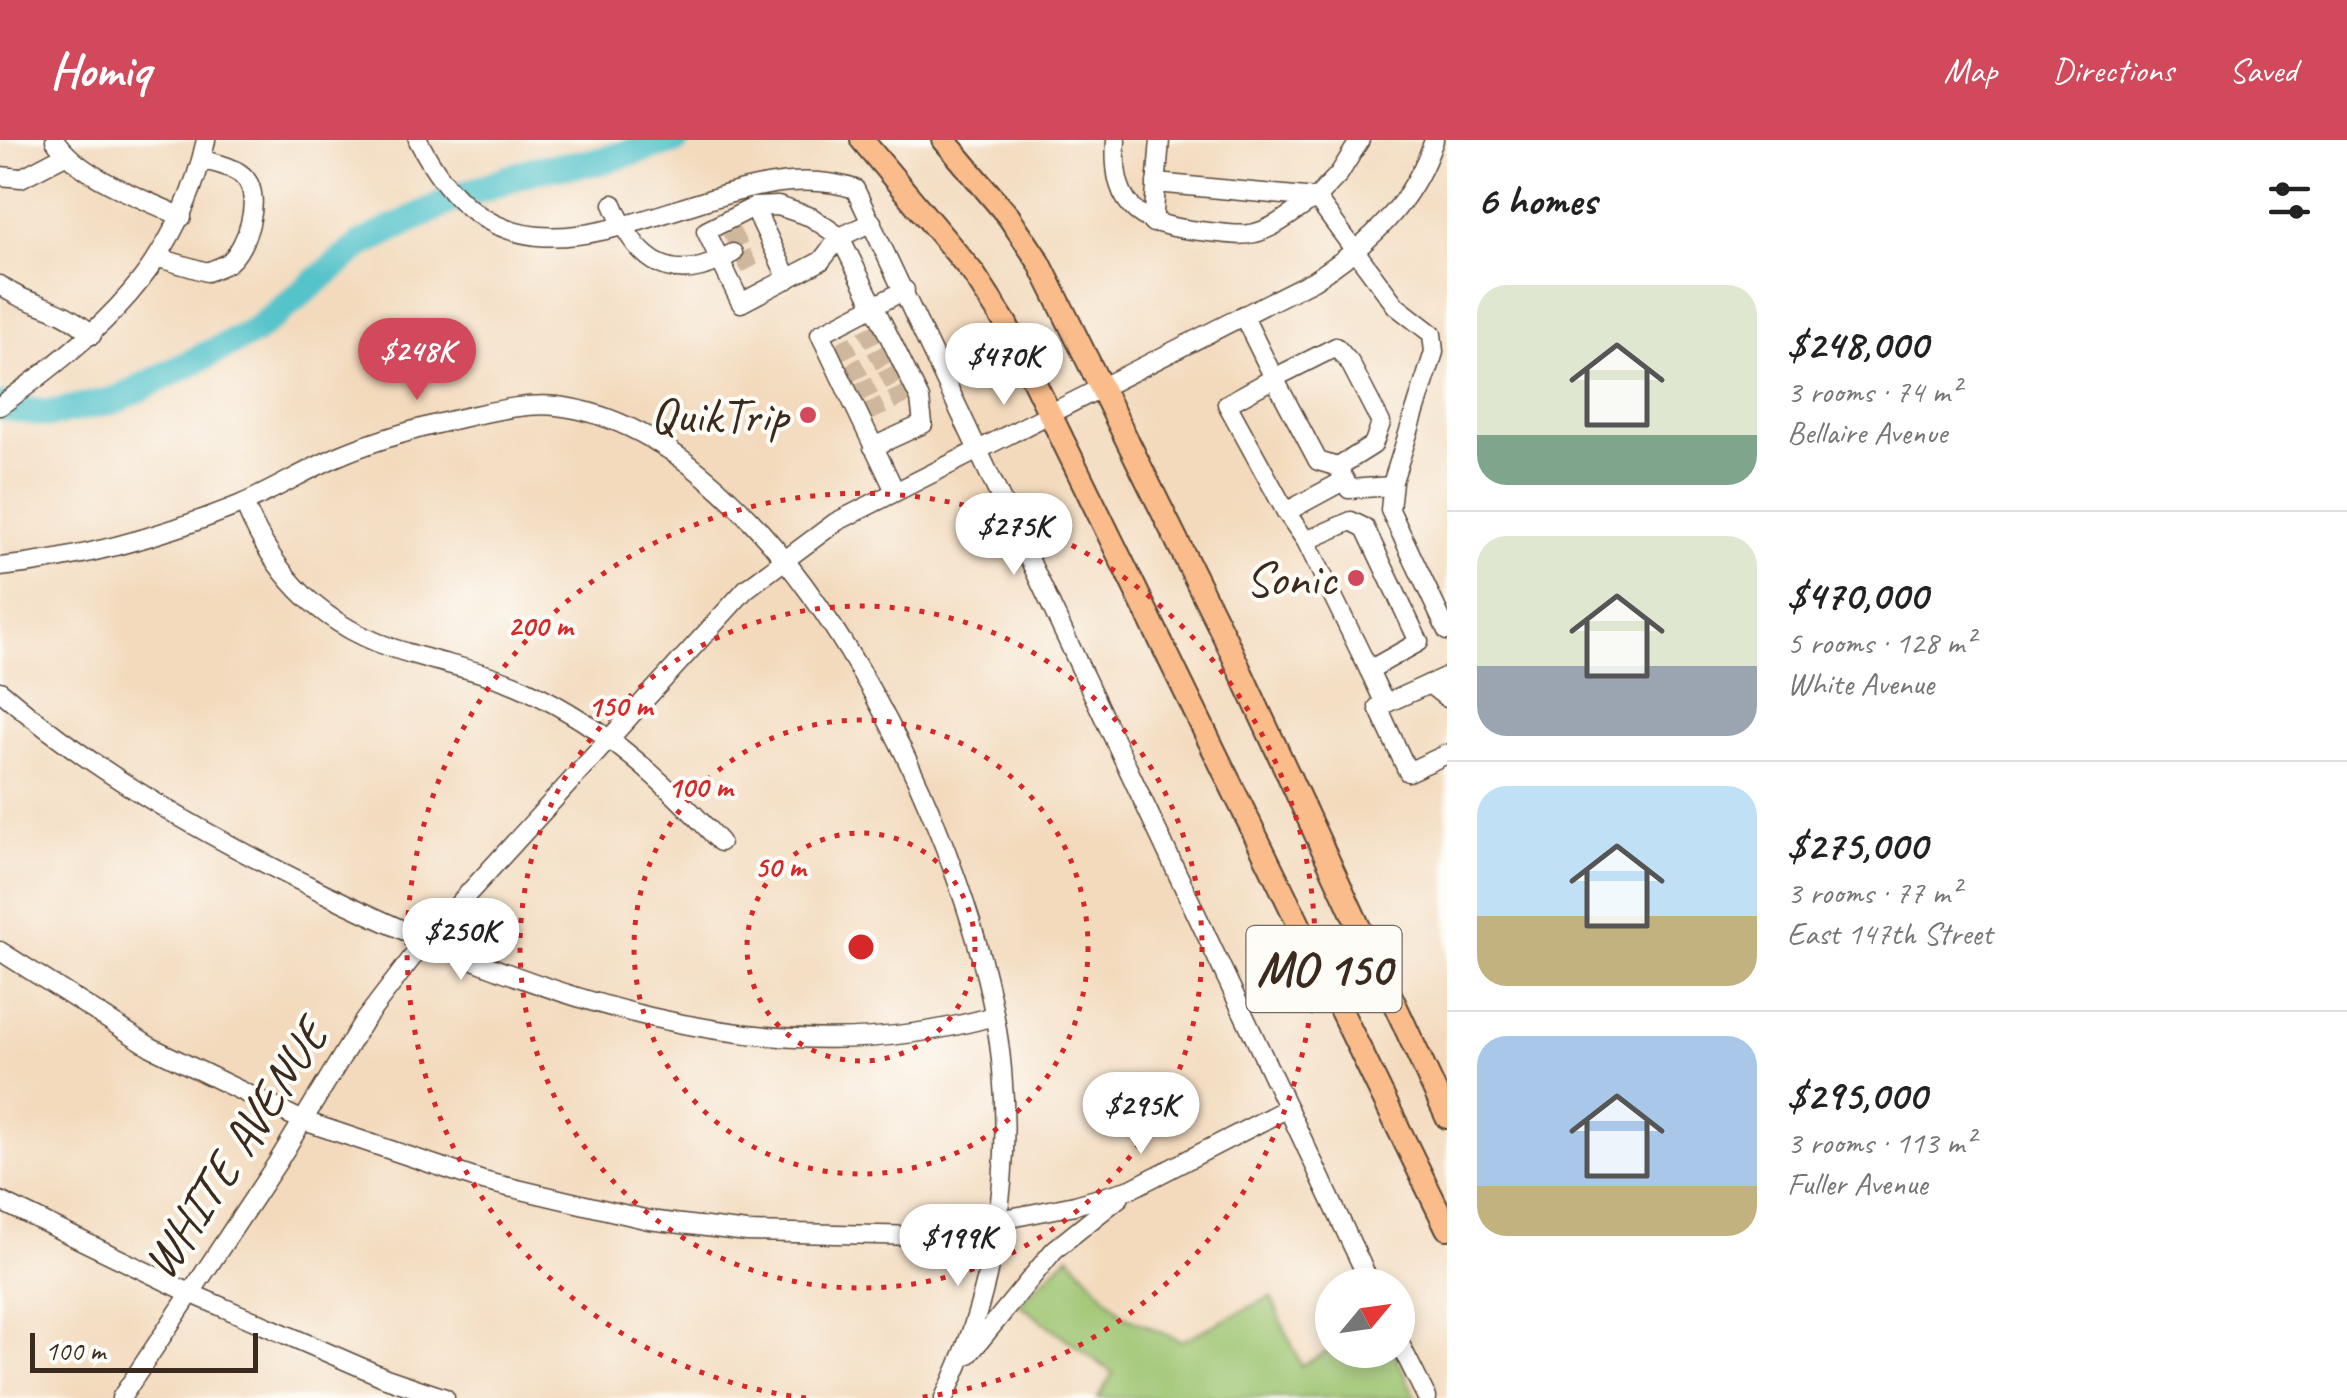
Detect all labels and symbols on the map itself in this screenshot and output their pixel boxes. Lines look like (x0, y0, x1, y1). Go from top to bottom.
pin: $248K (347, 318, 487, 403)
pin: $470K (934, 323, 1074, 408)
place label: QuikTrip (650, 384, 791, 447)
marker: QuikTrip (797, 404, 819, 426)
pin: $275K (944, 493, 1084, 578)
place label: Sonic (1245, 547, 1338, 610)
marker: Sonic (1345, 567, 1367, 589)
text: 200 m (508, 607, 575, 645)
text: 150 m (588, 687, 655, 725)
text: 100 m (668, 768, 735, 806)
text: 50 m (755, 848, 808, 886)
pin: $250K (391, 898, 531, 983)
road number: MO 150 (1246, 926, 1402, 1012)
centre of rings (843, 929, 879, 965)
street label: WHITE AVENUE (128, 1003, 345, 1290)
pin: $295K (1071, 1072, 1211, 1157)
pin: $199K (888, 1204, 1028, 1289)
north arrow (1315, 1268, 1415, 1368)
scale bar (30, 1328, 258, 1372)

